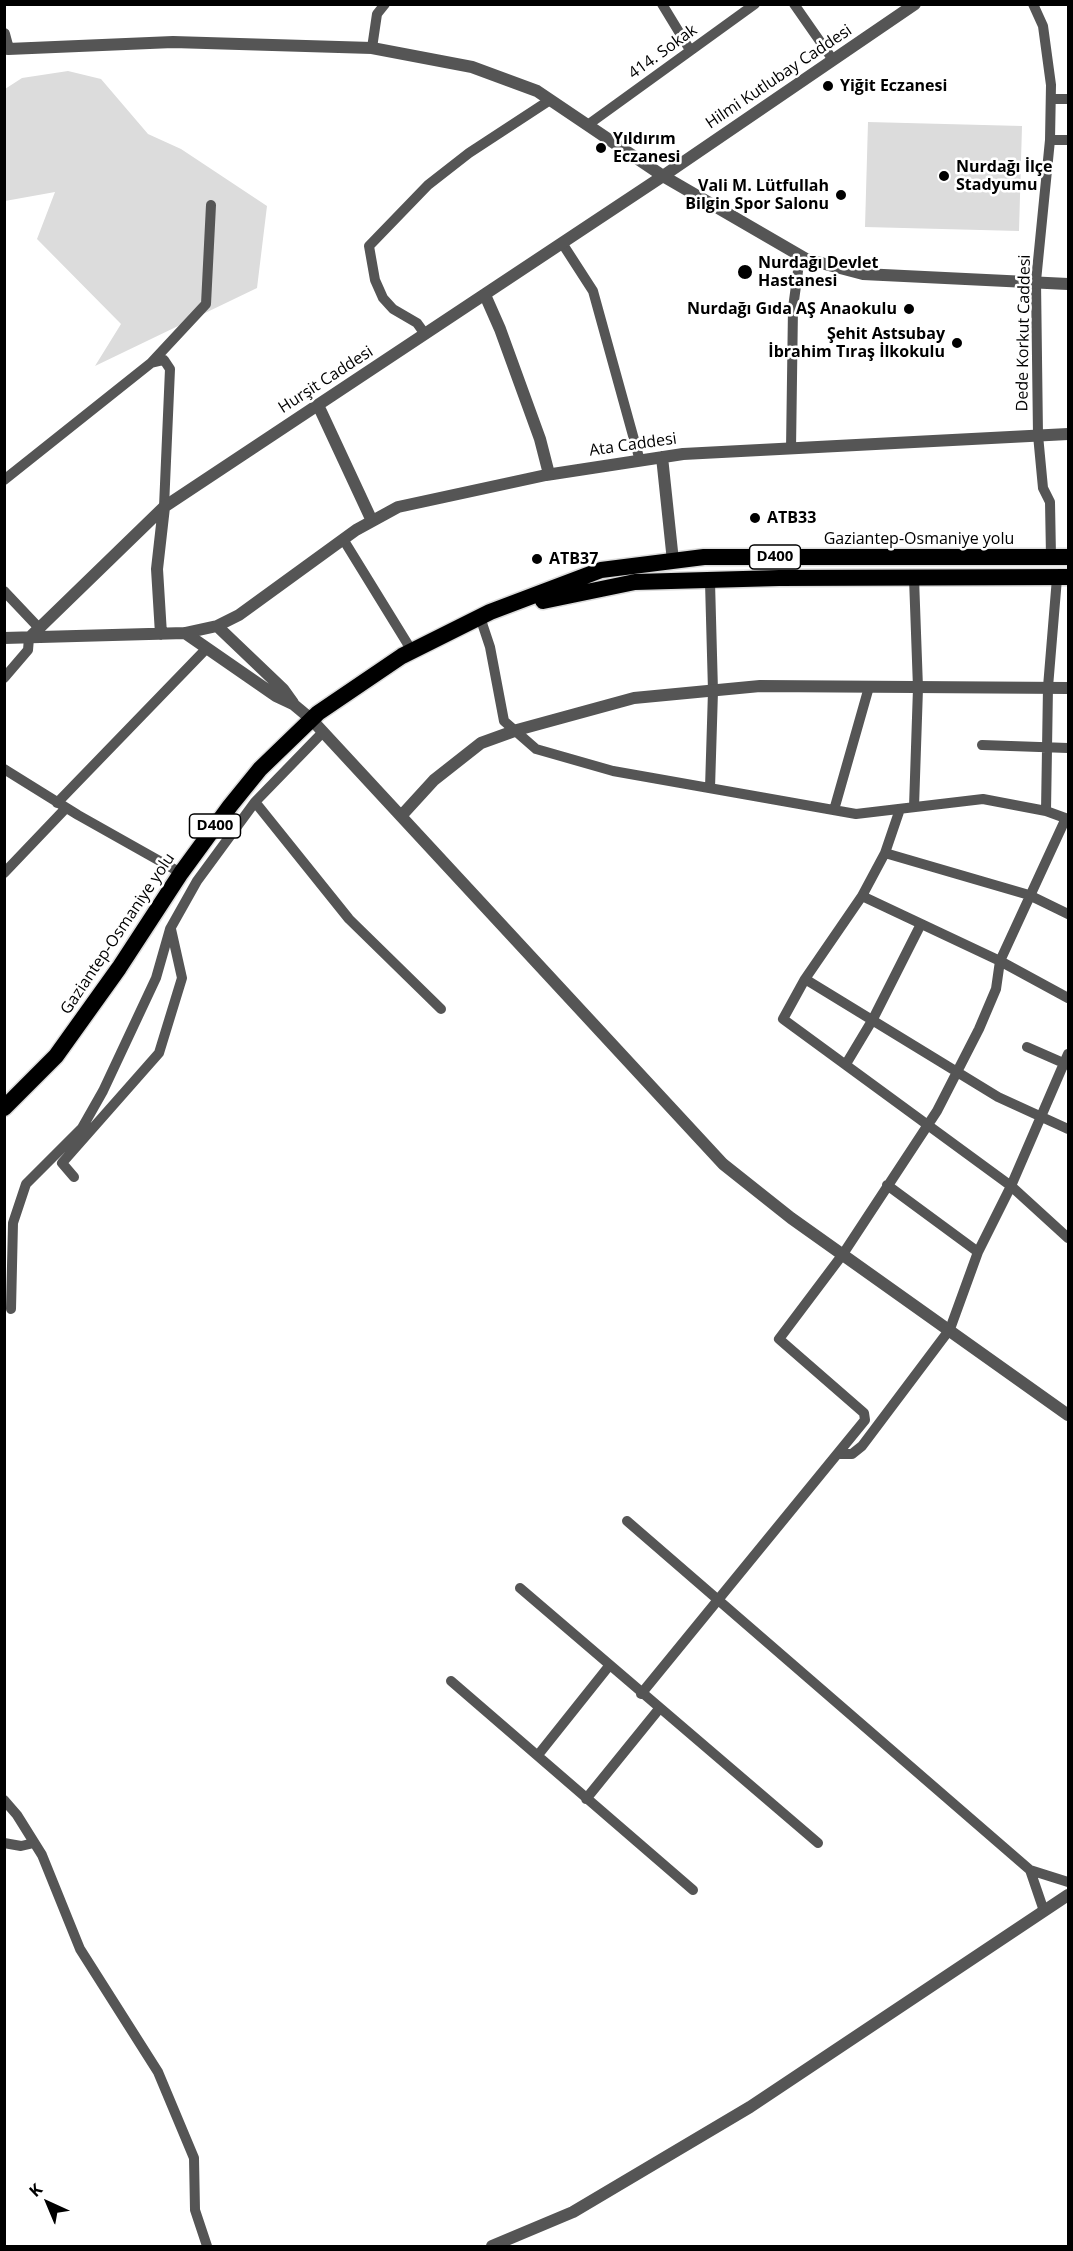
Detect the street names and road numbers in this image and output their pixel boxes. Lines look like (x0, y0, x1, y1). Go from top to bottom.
street label: 414. Sokak (625, 21, 701, 83)
street label: Hilmi Kutlubay Caddesi (702, 21, 856, 133)
street label: Dede Korkut Caddesi (1013, 254, 1035, 412)
street label: Hurşit Caddesi (275, 342, 377, 418)
street label: Ata Caddesi (588, 429, 678, 461)
street label: Gaziantep-Osmaniye yolu (824, 529, 1014, 549)
road number: D400 (750, 545, 800, 569)
road number: D400 (190, 814, 240, 838)
street label: Gaziantep-Osmaniye yolu (57, 850, 179, 1018)

